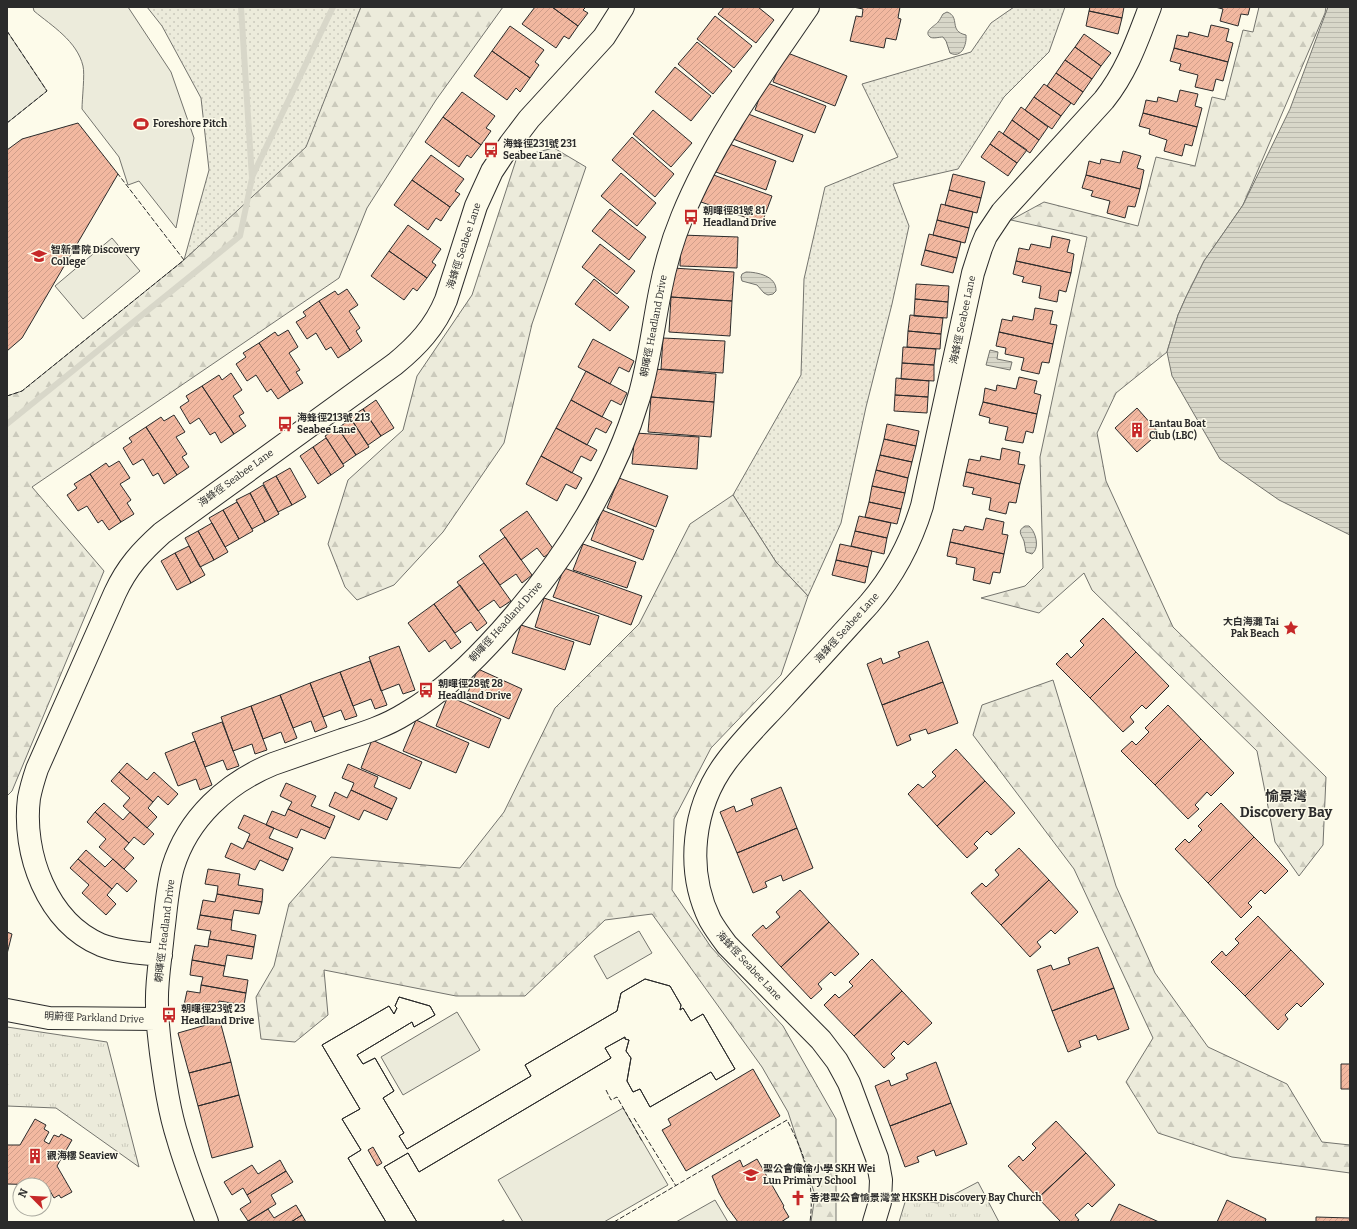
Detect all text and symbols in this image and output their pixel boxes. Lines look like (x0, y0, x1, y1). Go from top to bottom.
sports icon: Foreshore Pitch (132, 115, 150, 133)
place label: Foreshore Pitch (153, 118, 228, 130)
place label: 海蜂徑231號 231 Seabee Lane (503, 138, 577, 162)
bus stop icon: 海蜂徑231號 231 Seabee Lane (482, 141, 500, 159)
street label: 海蜂徑 Seabee Lane (444, 201, 484, 291)
place label: 朝暉徑81號 81 Headland Drive (703, 205, 777, 229)
bus stop icon: 朝暉徑81號 81 Headland Drive (682, 208, 700, 226)
place label: 智新書院 Discovery College (51, 244, 140, 268)
school or university icon: 智新書院 Discovery College (30, 247, 48, 265)
street label: 朝暉徑 Headland Drive (638, 274, 670, 378)
street label: 海蜂徑 Seabee Lane (948, 275, 978, 365)
place label: 海蜂徑213號 213 Seabee Lane (297, 412, 370, 436)
bus stop icon: 海蜂徑213號 213 Seabee Lane (276, 415, 294, 433)
place label: Lantau Boat Club (LBC) (1149, 418, 1206, 442)
building icon: Lantau Boat Club (LBC) (1128, 421, 1146, 439)
street label: 海蜂徑 Seabee Lane (196, 447, 276, 509)
street label: 朝暉徑 Headland Drive (467, 579, 545, 665)
street label: 海蜂徑 Seabee Lane (812, 590, 882, 666)
place label: 大白海灘 Tai Pak Beach (1223, 616, 1280, 640)
place icon: 大白海灘 Tai Pak Beach (1282, 619, 1300, 637)
place label: 朝暉徑28號 28 Headland Drive (438, 678, 512, 702)
bus stop icon: 朝暉徑28號 28 Headland Drive (417, 681, 435, 699)
district label: 愉景灣 Discovery Bay (1240, 788, 1332, 821)
street label: 朝暉徑 Headland Drive (153, 879, 177, 983)
street label: 海蜂徑 Seabee Lane (714, 929, 784, 1003)
place label: 朝暉徑23號 23 Headland Drive (181, 1003, 255, 1027)
bus stop icon: 朝暉徑23號 23 Headland Drive (160, 1006, 178, 1024)
street label: 明蔚徑 Parkland Drive (44, 1010, 144, 1026)
building icon: 觀海樓 Seaview (26, 1147, 44, 1165)
place label: 觀海樓 Seaview (47, 1150, 119, 1162)
place label: 聖公會偉倫小學 SKH Wei Lun Primary School (763, 1163, 876, 1187)
school or university icon: 聖公會偉倫小學 SKH Wei Lun Primary School (742, 1166, 760, 1184)
north arrow (12, 1177, 52, 1217)
text: N (16, 1186, 31, 1200)
church icon: 香港聖公會愉景灣堂 HKSKH Discovery Bay Church (789, 1189, 807, 1207)
place label: 香港聖公會愉景灣堂 HKSKH Discovery Bay Church (809, 1192, 1042, 1204)

